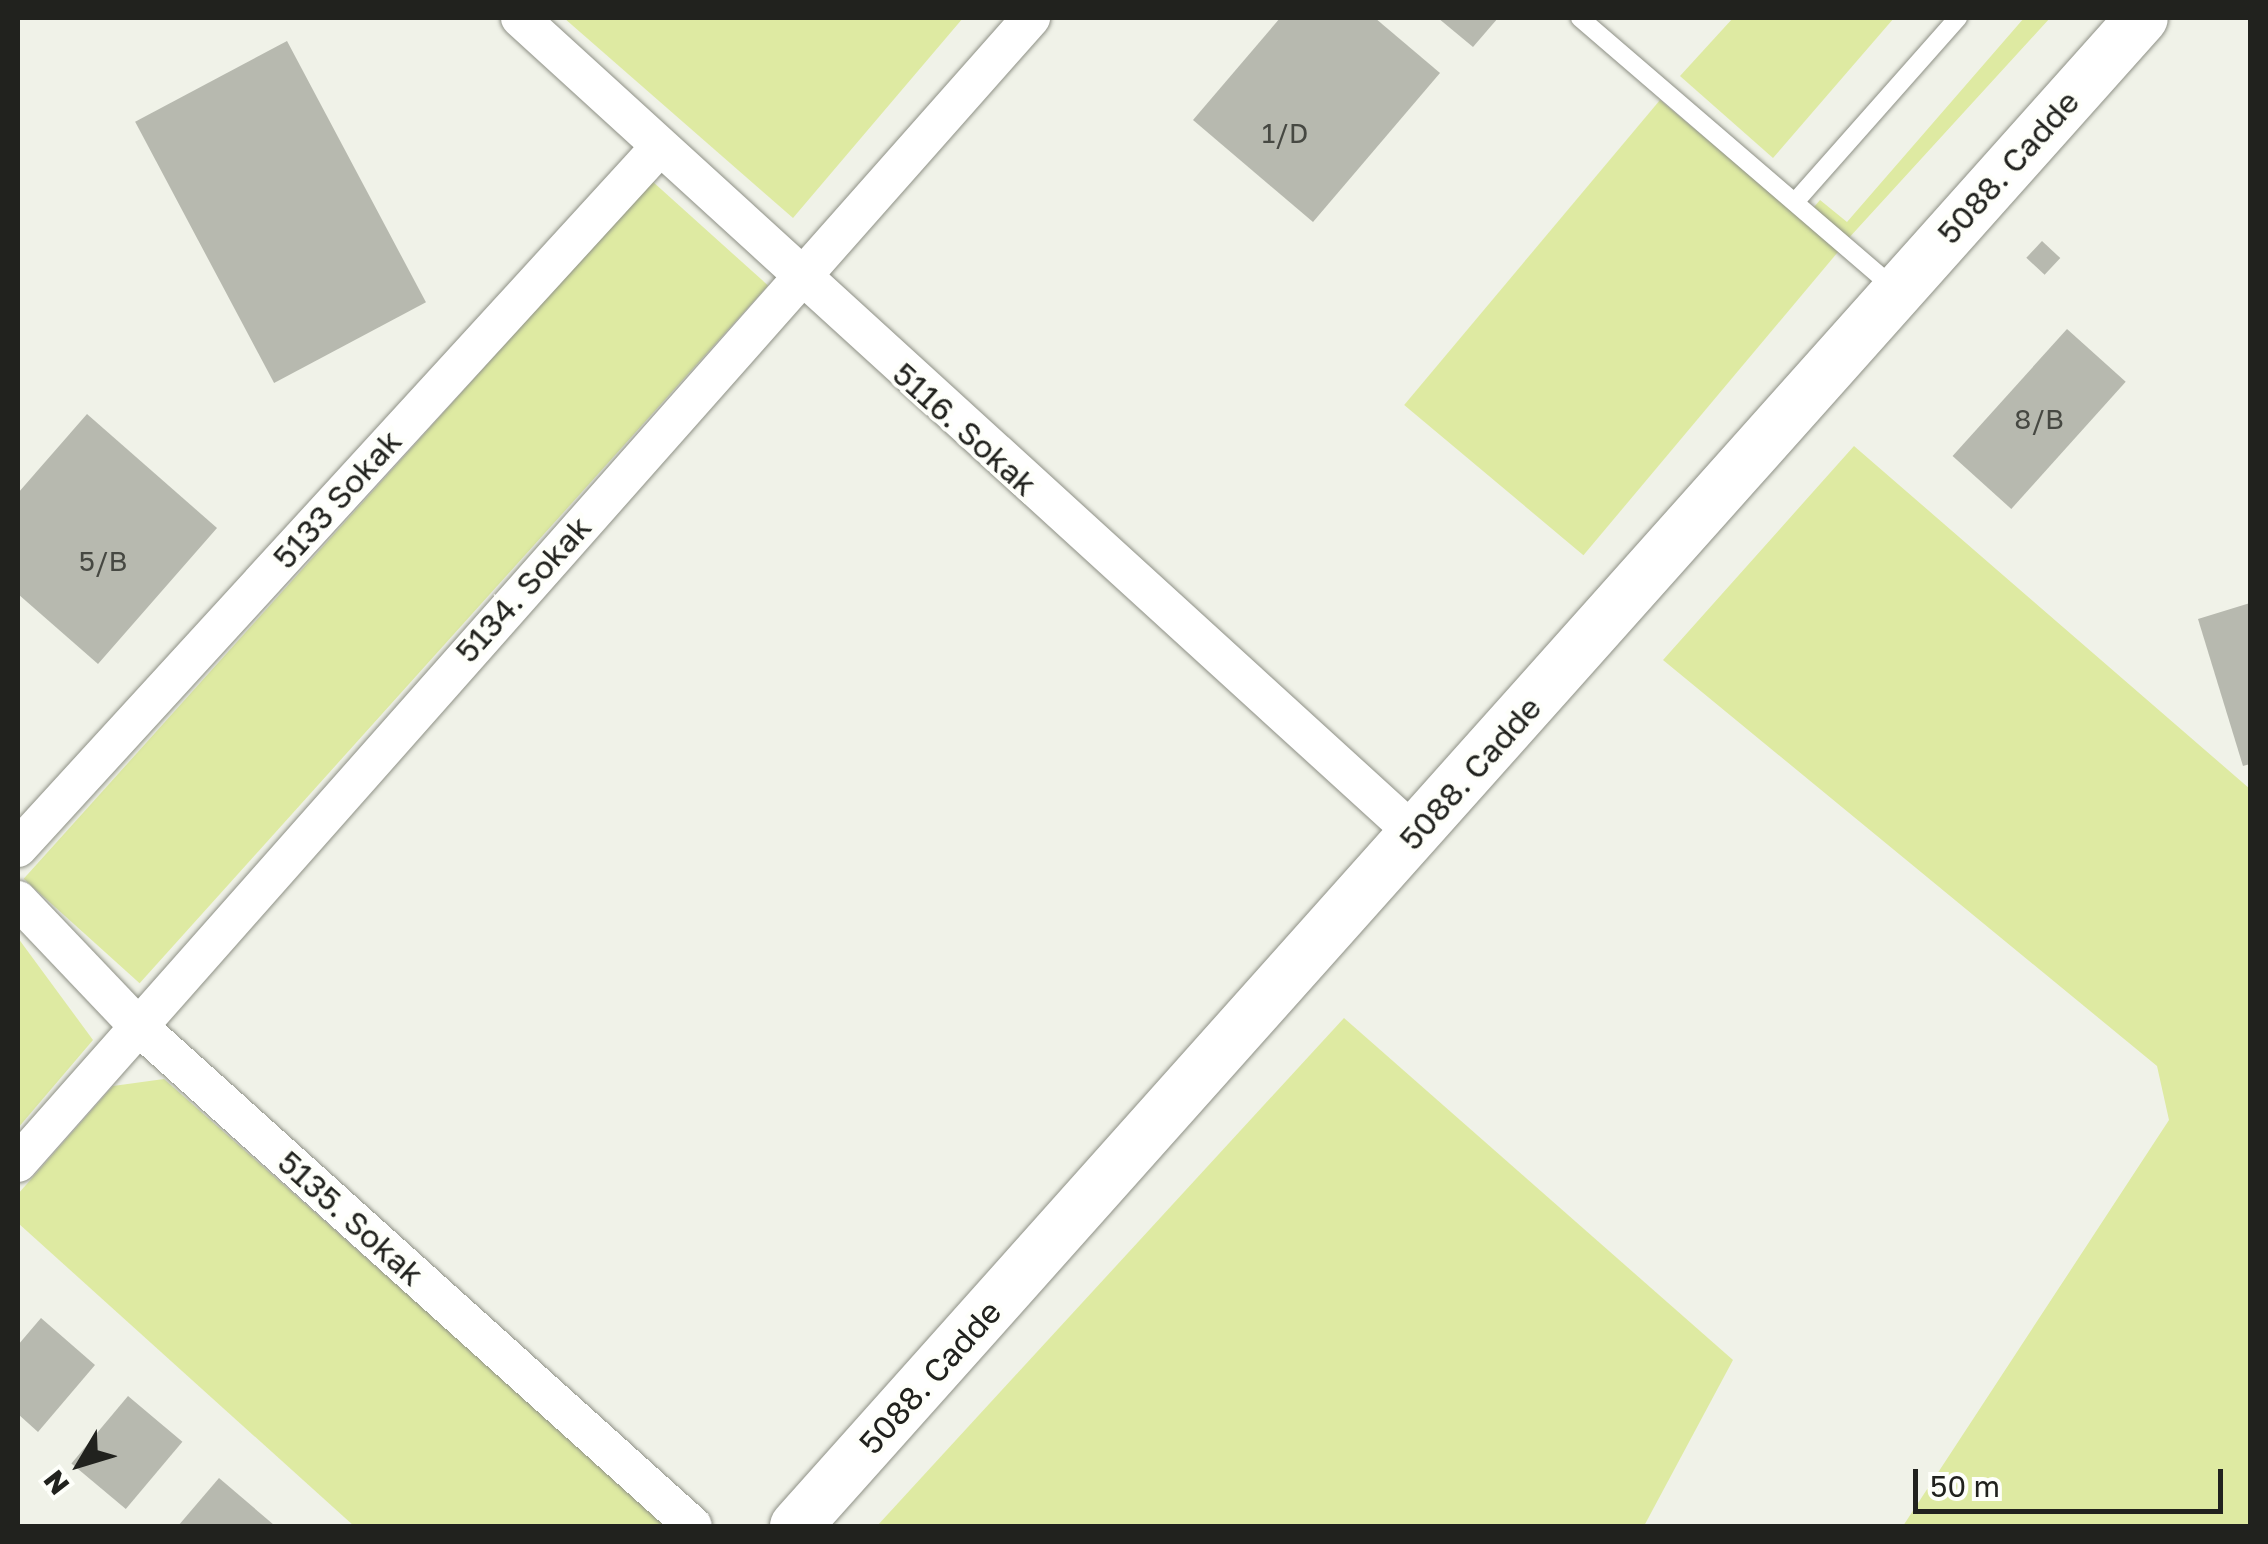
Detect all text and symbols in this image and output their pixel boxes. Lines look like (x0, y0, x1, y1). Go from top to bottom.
street label: 5088. Cadde (1929, 83, 2087, 251)
house number: 1/D (1262, 116, 1308, 150)
street label: 5116. Sokak (885, 354, 1045, 504)
house number: 8/B (2014, 402, 2064, 436)
street label: 5133 Sokak (265, 422, 409, 576)
street label: 5134. Sokak (447, 508, 599, 670)
house number: 5/B (79, 544, 127, 578)
street label: 5088. Cadde (1391, 689, 1549, 857)
street label: 5135. Sokak (270, 1143, 432, 1293)
street label: 5088. Cadde (851, 1293, 1009, 1461)
north arrow (30, 1414, 130, 1514)
scale bar (1918, 1449, 2228, 1511)
text: N (36, 1464, 76, 1501)
text: 50 m (1930, 1468, 2000, 1504)

